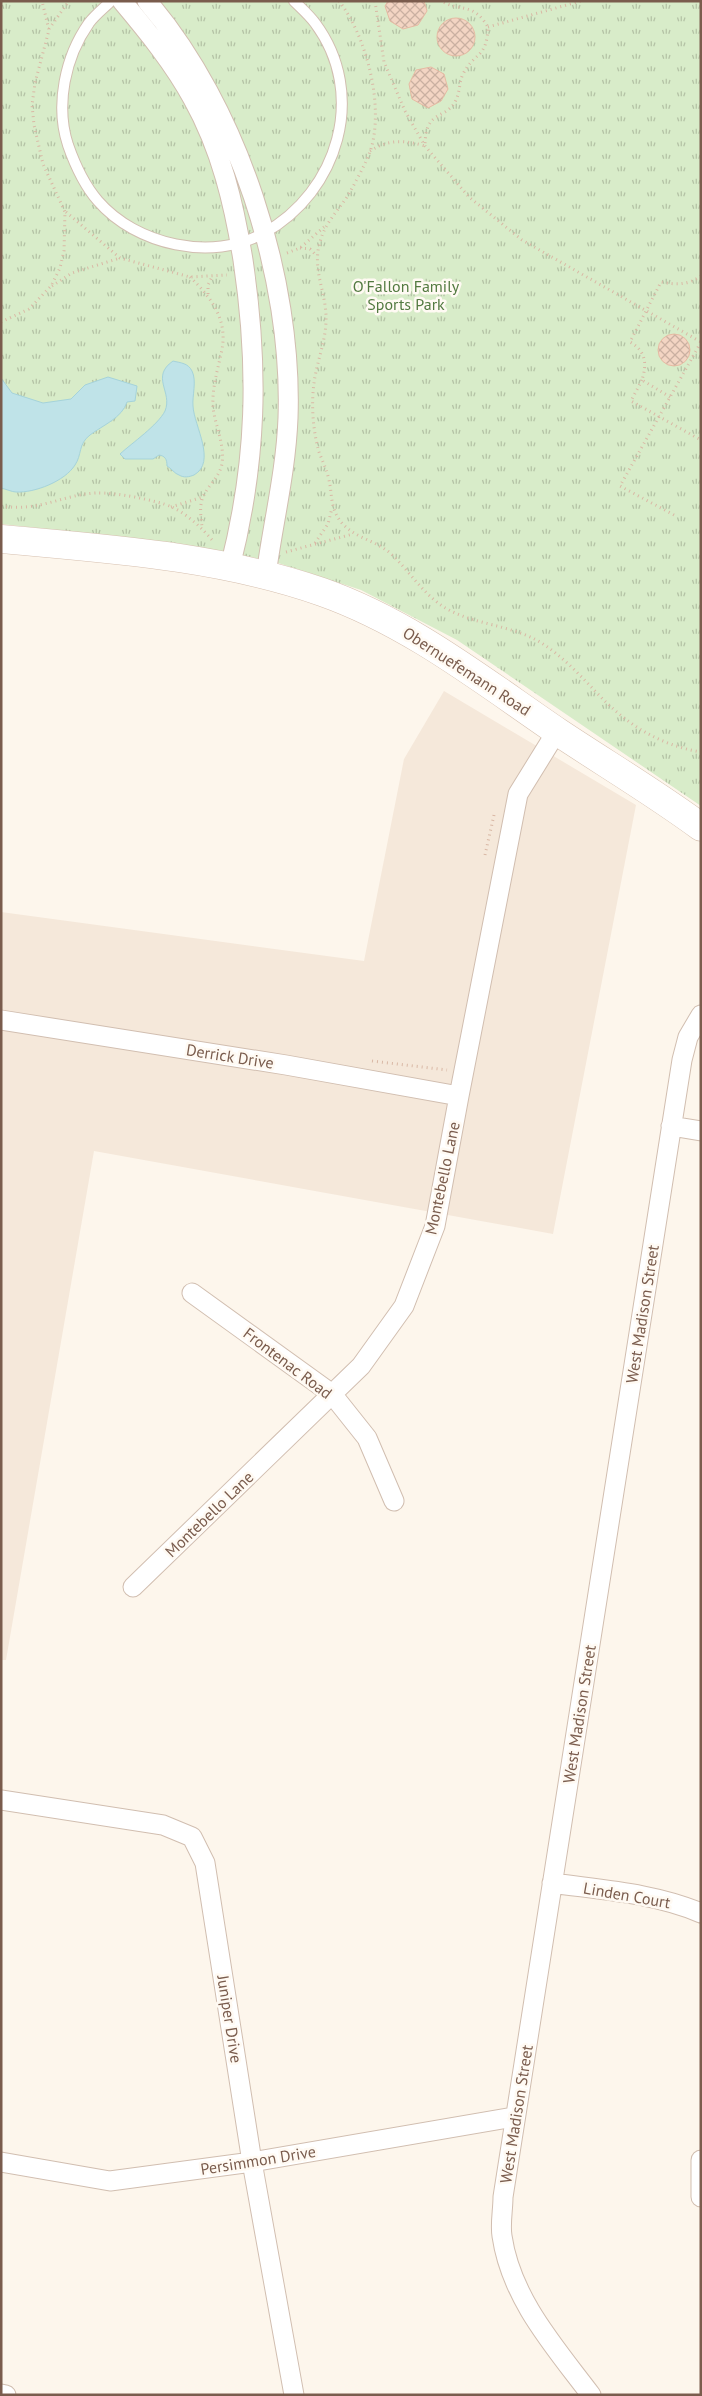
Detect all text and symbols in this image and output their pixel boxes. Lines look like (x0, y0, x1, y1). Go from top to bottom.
park label: O'Fallon Family Sports Park (353, 276, 460, 314)
street label: Obernuefemann Road (399, 622, 535, 720)
street label: Derrick Drive (185, 1039, 275, 1073)
street label: Montebello Lane (420, 1120, 464, 1236)
street label: West Madison Street (621, 1243, 663, 1385)
street label: Frontenac Road (240, 1323, 336, 1403)
street label: Montebello Lane (161, 1467, 257, 1561)
street label: West Madison Street (558, 1643, 600, 1785)
street label: Linden Court (582, 1877, 673, 1913)
street label: Juniper Drive (213, 1973, 247, 2064)
street label: West Madison Street (495, 2043, 537, 2185)
street label: Persimmon Drive (199, 2141, 317, 2179)

